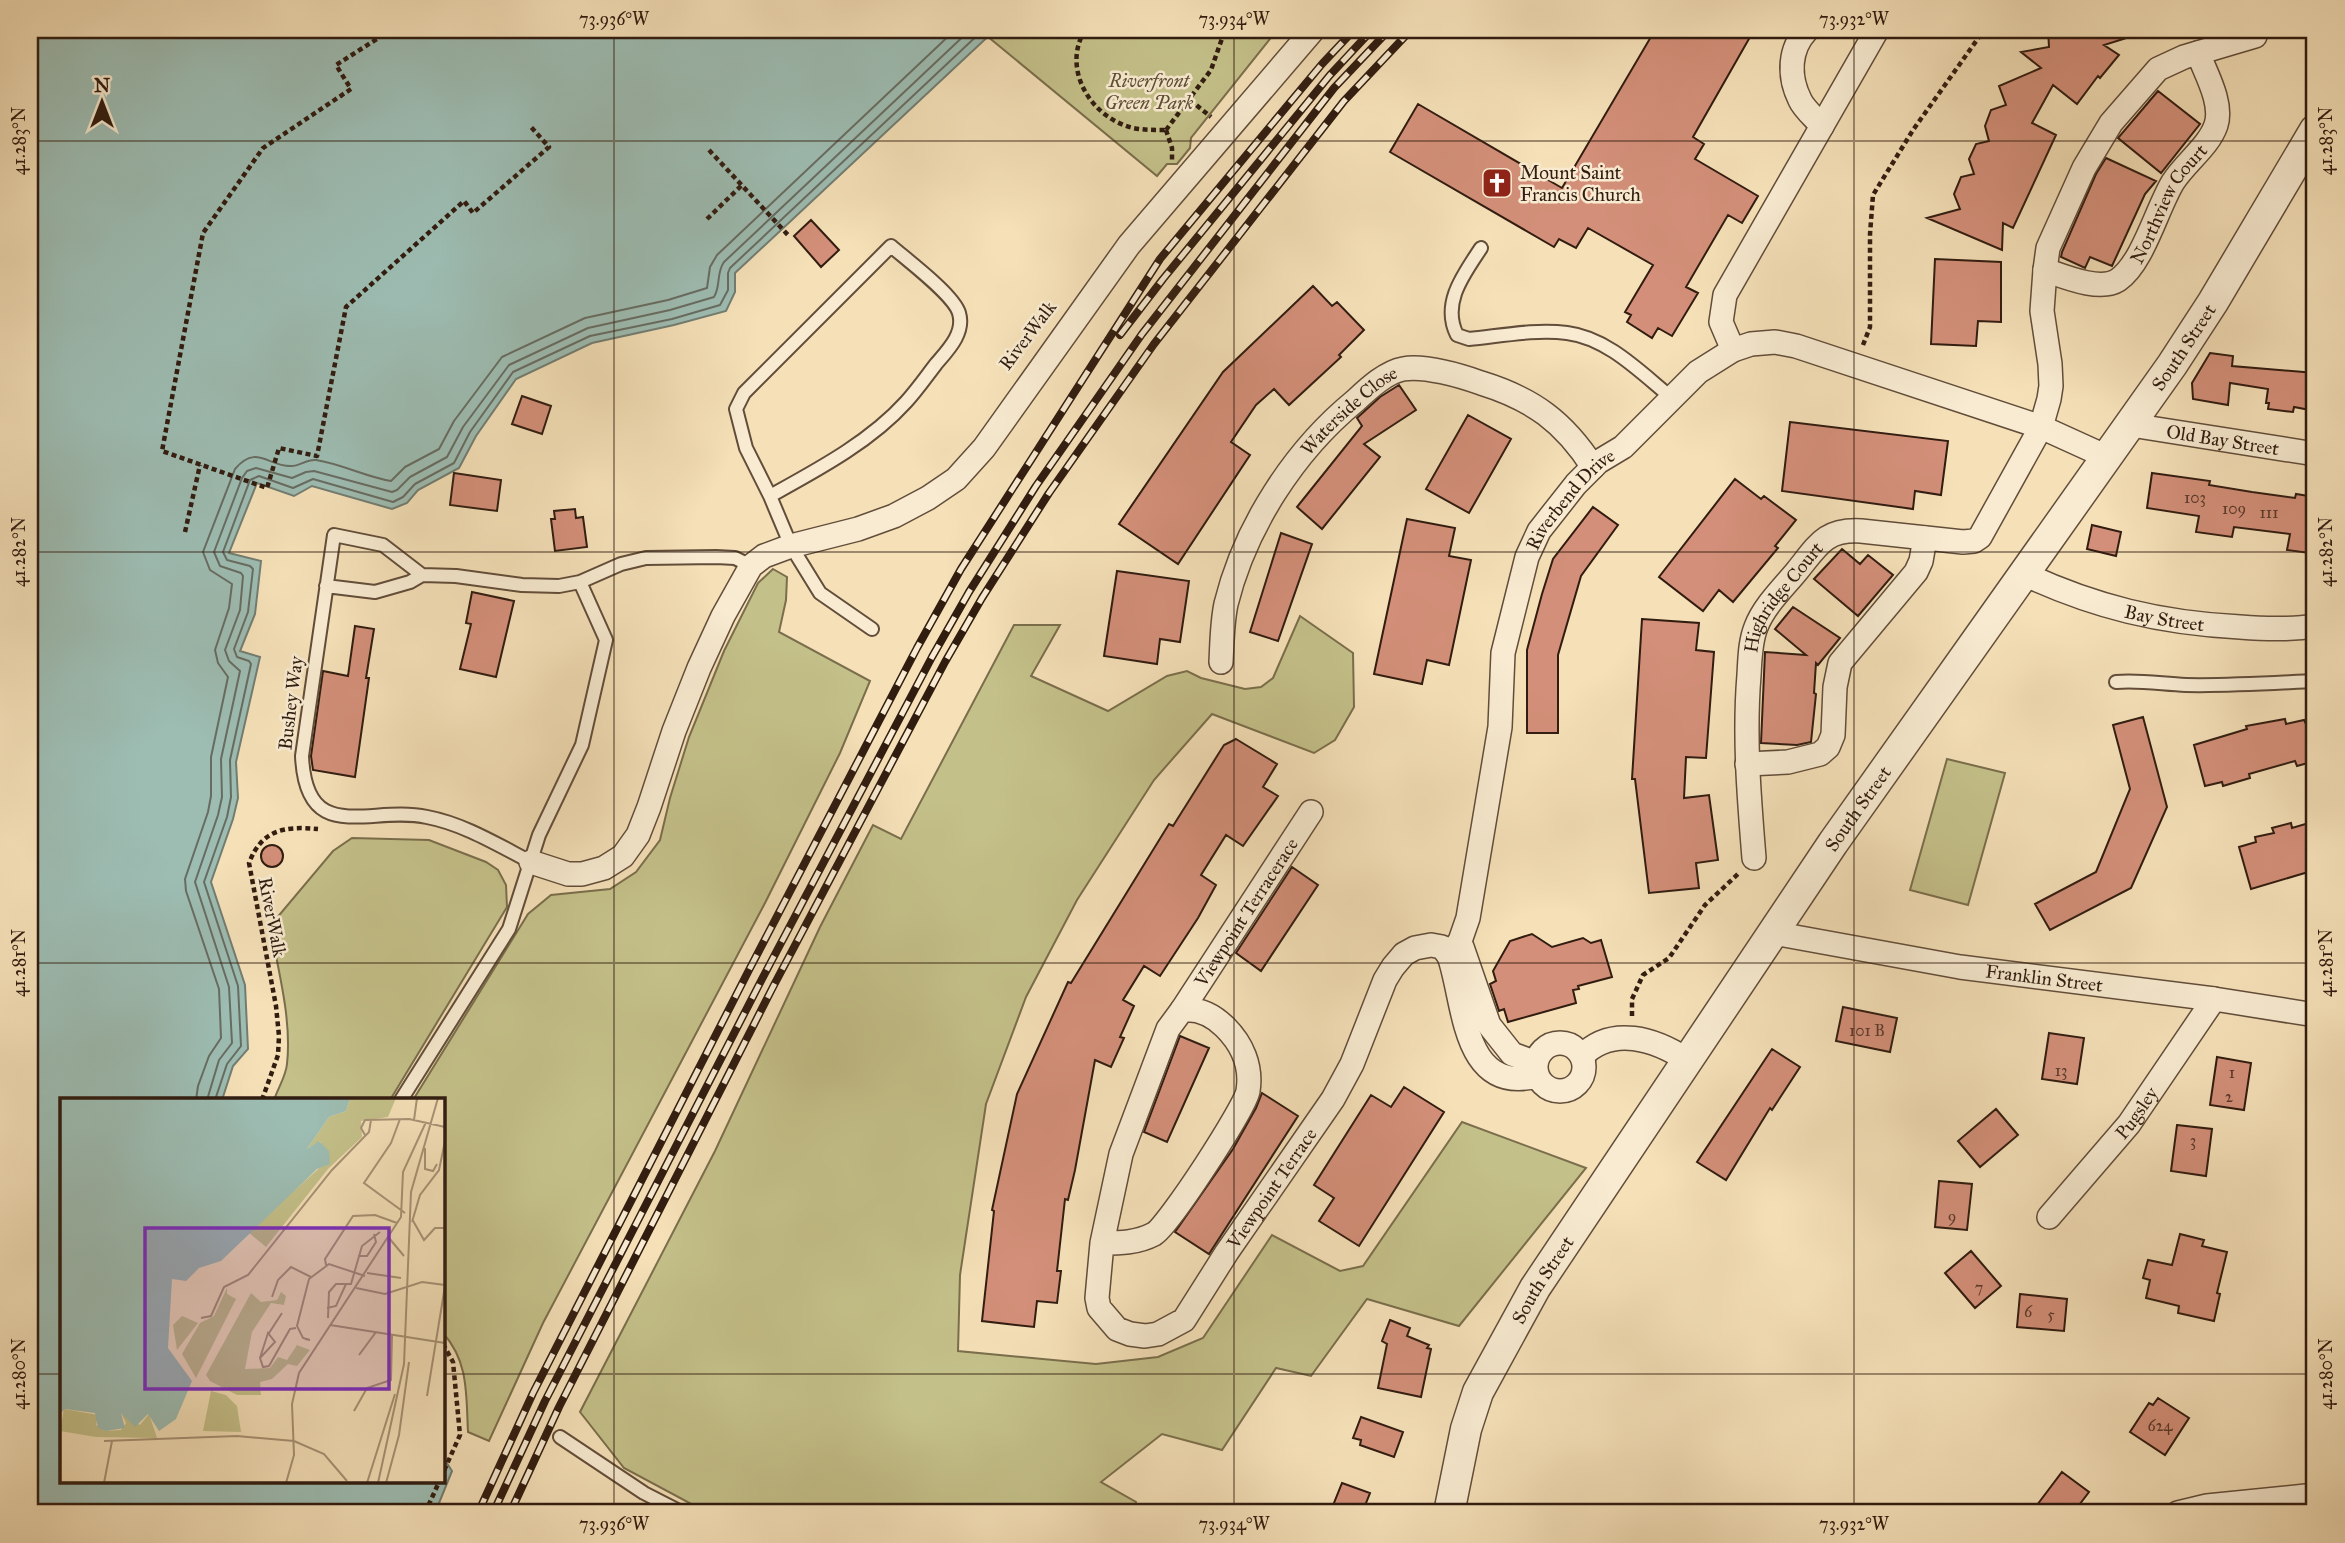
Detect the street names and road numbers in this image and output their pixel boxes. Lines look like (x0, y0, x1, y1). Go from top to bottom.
street label: Northview Court (2125, 139, 2212, 268)
street label: RiverWalk (994, 296, 1061, 375)
street label: South Street (2147, 299, 2221, 395)
street label: Waterside Close (1296, 361, 1401, 460)
street label: Old Bay Street (2165, 420, 2281, 460)
street label: Riverbend Drive (1521, 444, 1619, 554)
street label: Highridge Court (1739, 537, 1828, 654)
street label: Bay Street (2122, 600, 2206, 636)
street label: Bushey Way (273, 654, 308, 751)
street label: South Street (1820, 761, 1896, 856)
street label: Viewpoint Terracerace (1189, 833, 1303, 992)
street label: RiverWalk (253, 875, 292, 959)
street label: Franklin Street (1984, 959, 2105, 997)
street label: Pugsley (2110, 1082, 2164, 1144)
street label: Viewpoint Terrace (1221, 1123, 1322, 1254)
street label: South Street (1507, 1231, 1579, 1328)

